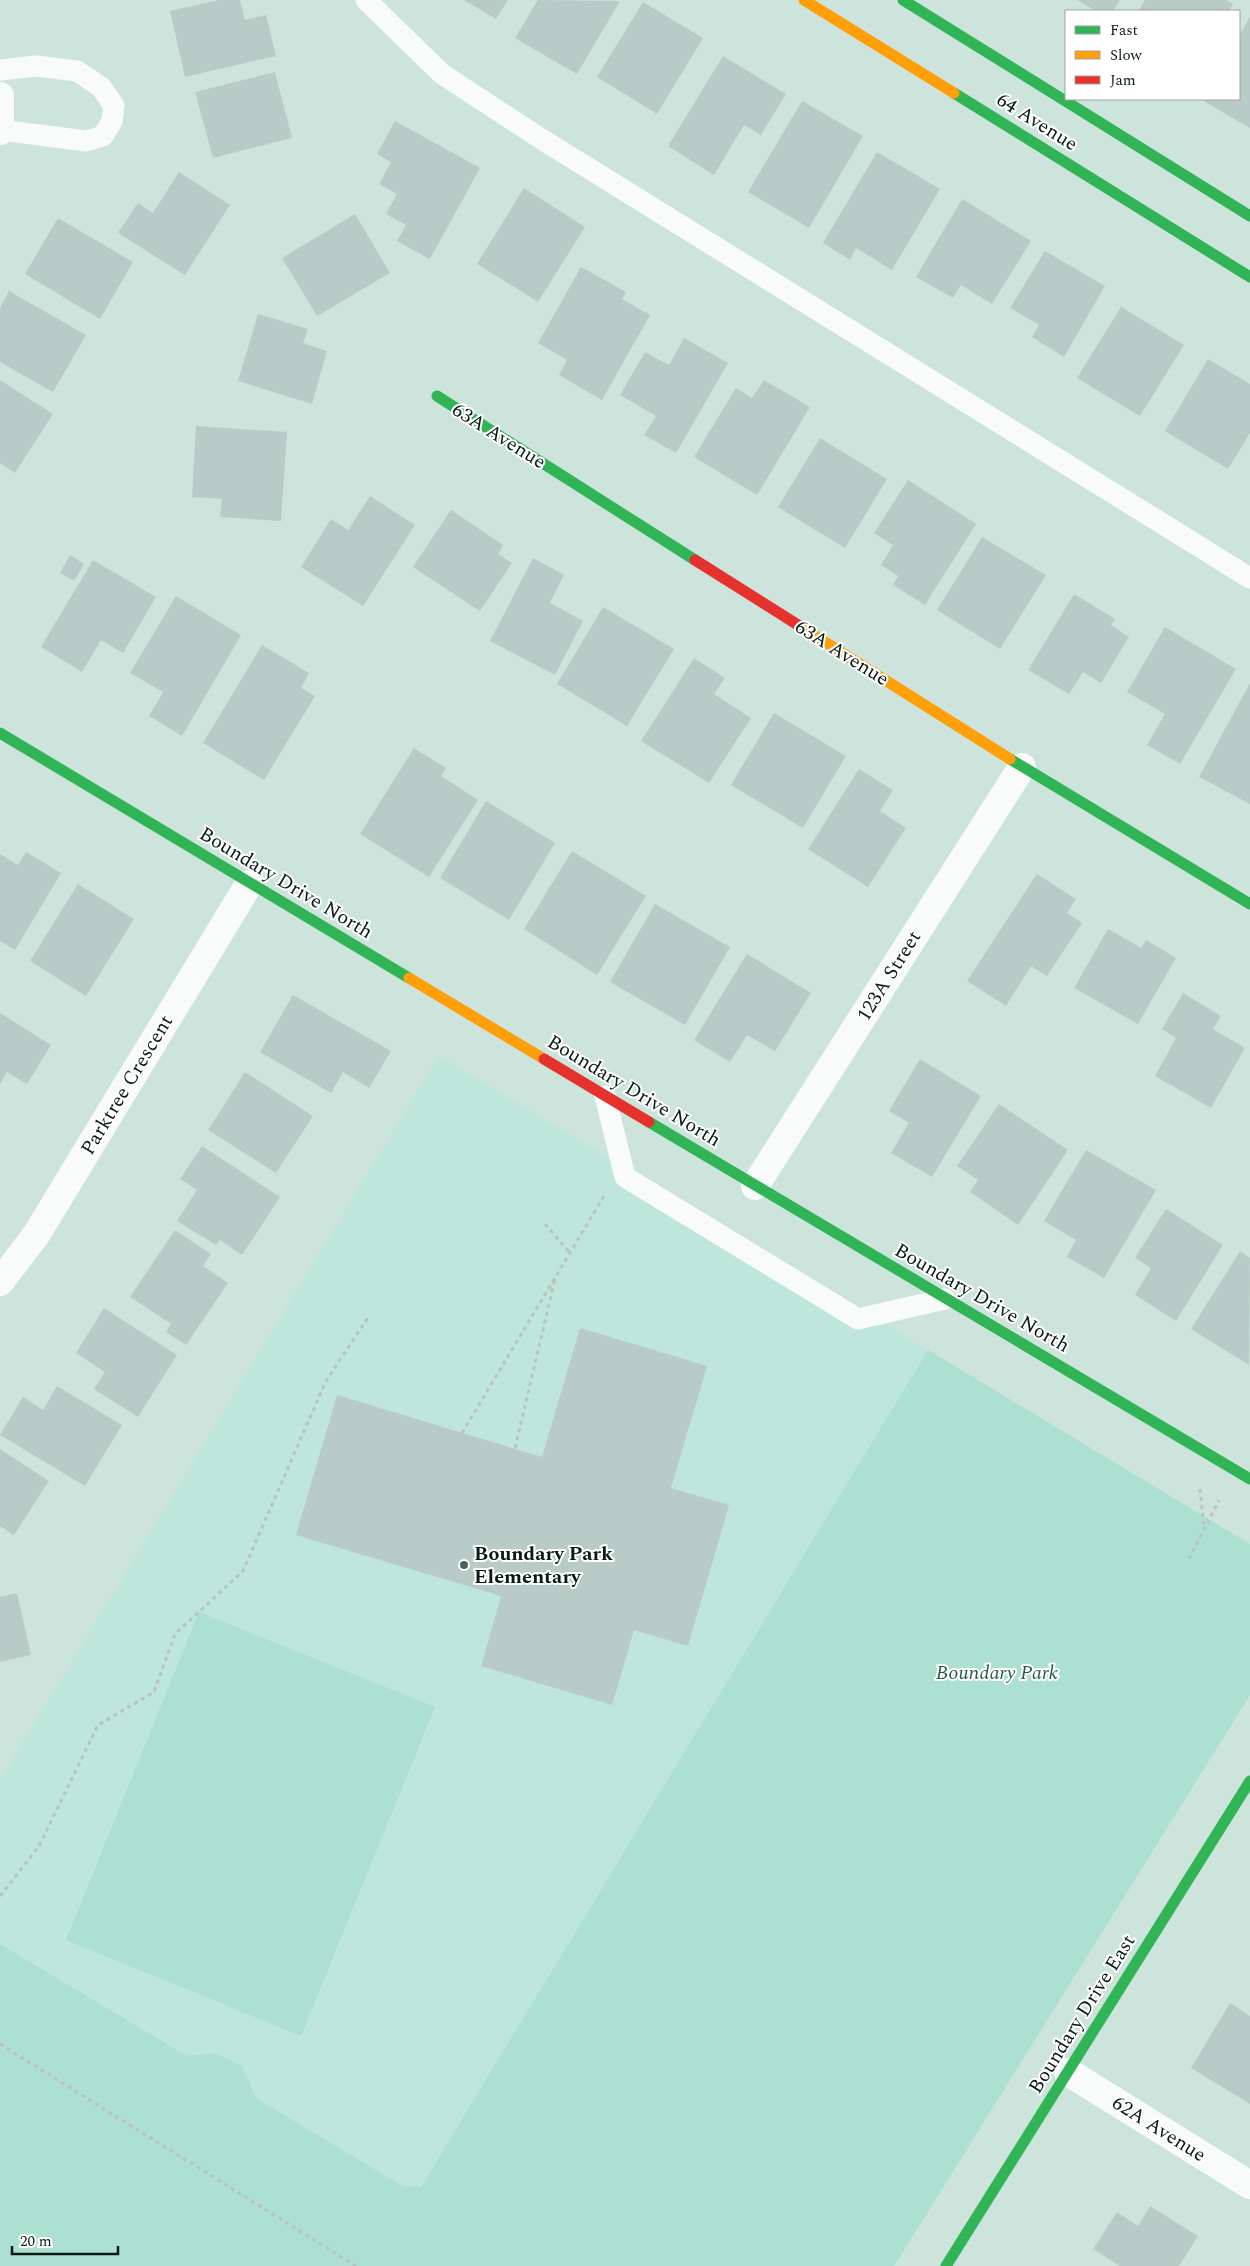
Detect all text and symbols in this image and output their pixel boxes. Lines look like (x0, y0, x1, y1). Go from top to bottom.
legend (1065, 10, 1240, 100)
text: Fast (1110, 19, 1138, 42)
text: Slow (1110, 44, 1142, 67)
text: Jam (1110, 69, 1136, 92)
street label: 64 Avenue (990, 85, 1084, 159)
street label: 63A Avenue (446, 395, 552, 477)
street label: 63A Avenue (789, 612, 895, 694)
street label: Boundary Drive North (193, 819, 379, 947)
street label: 123A Street (849, 925, 929, 1027)
street label: Parktree Crescent (73, 1009, 181, 1161)
street label: Boundary Drive North (541, 1027, 727, 1155)
street label: Boundary Drive North (889, 1236, 1075, 1360)
place label: Boundary Park Elementary (474, 1539, 613, 1592)
marker: Boundary Park Elementary (458, 1559, 470, 1571)
park label: Boundary Park (936, 1658, 1059, 1688)
street label: Boundary Drive East (1021, 1929, 1143, 2099)
street label: 62A Avenue (1106, 2088, 1212, 2170)
scale bar (12, 2224, 119, 2256)
text: 20 m (20, 2230, 52, 2253)

